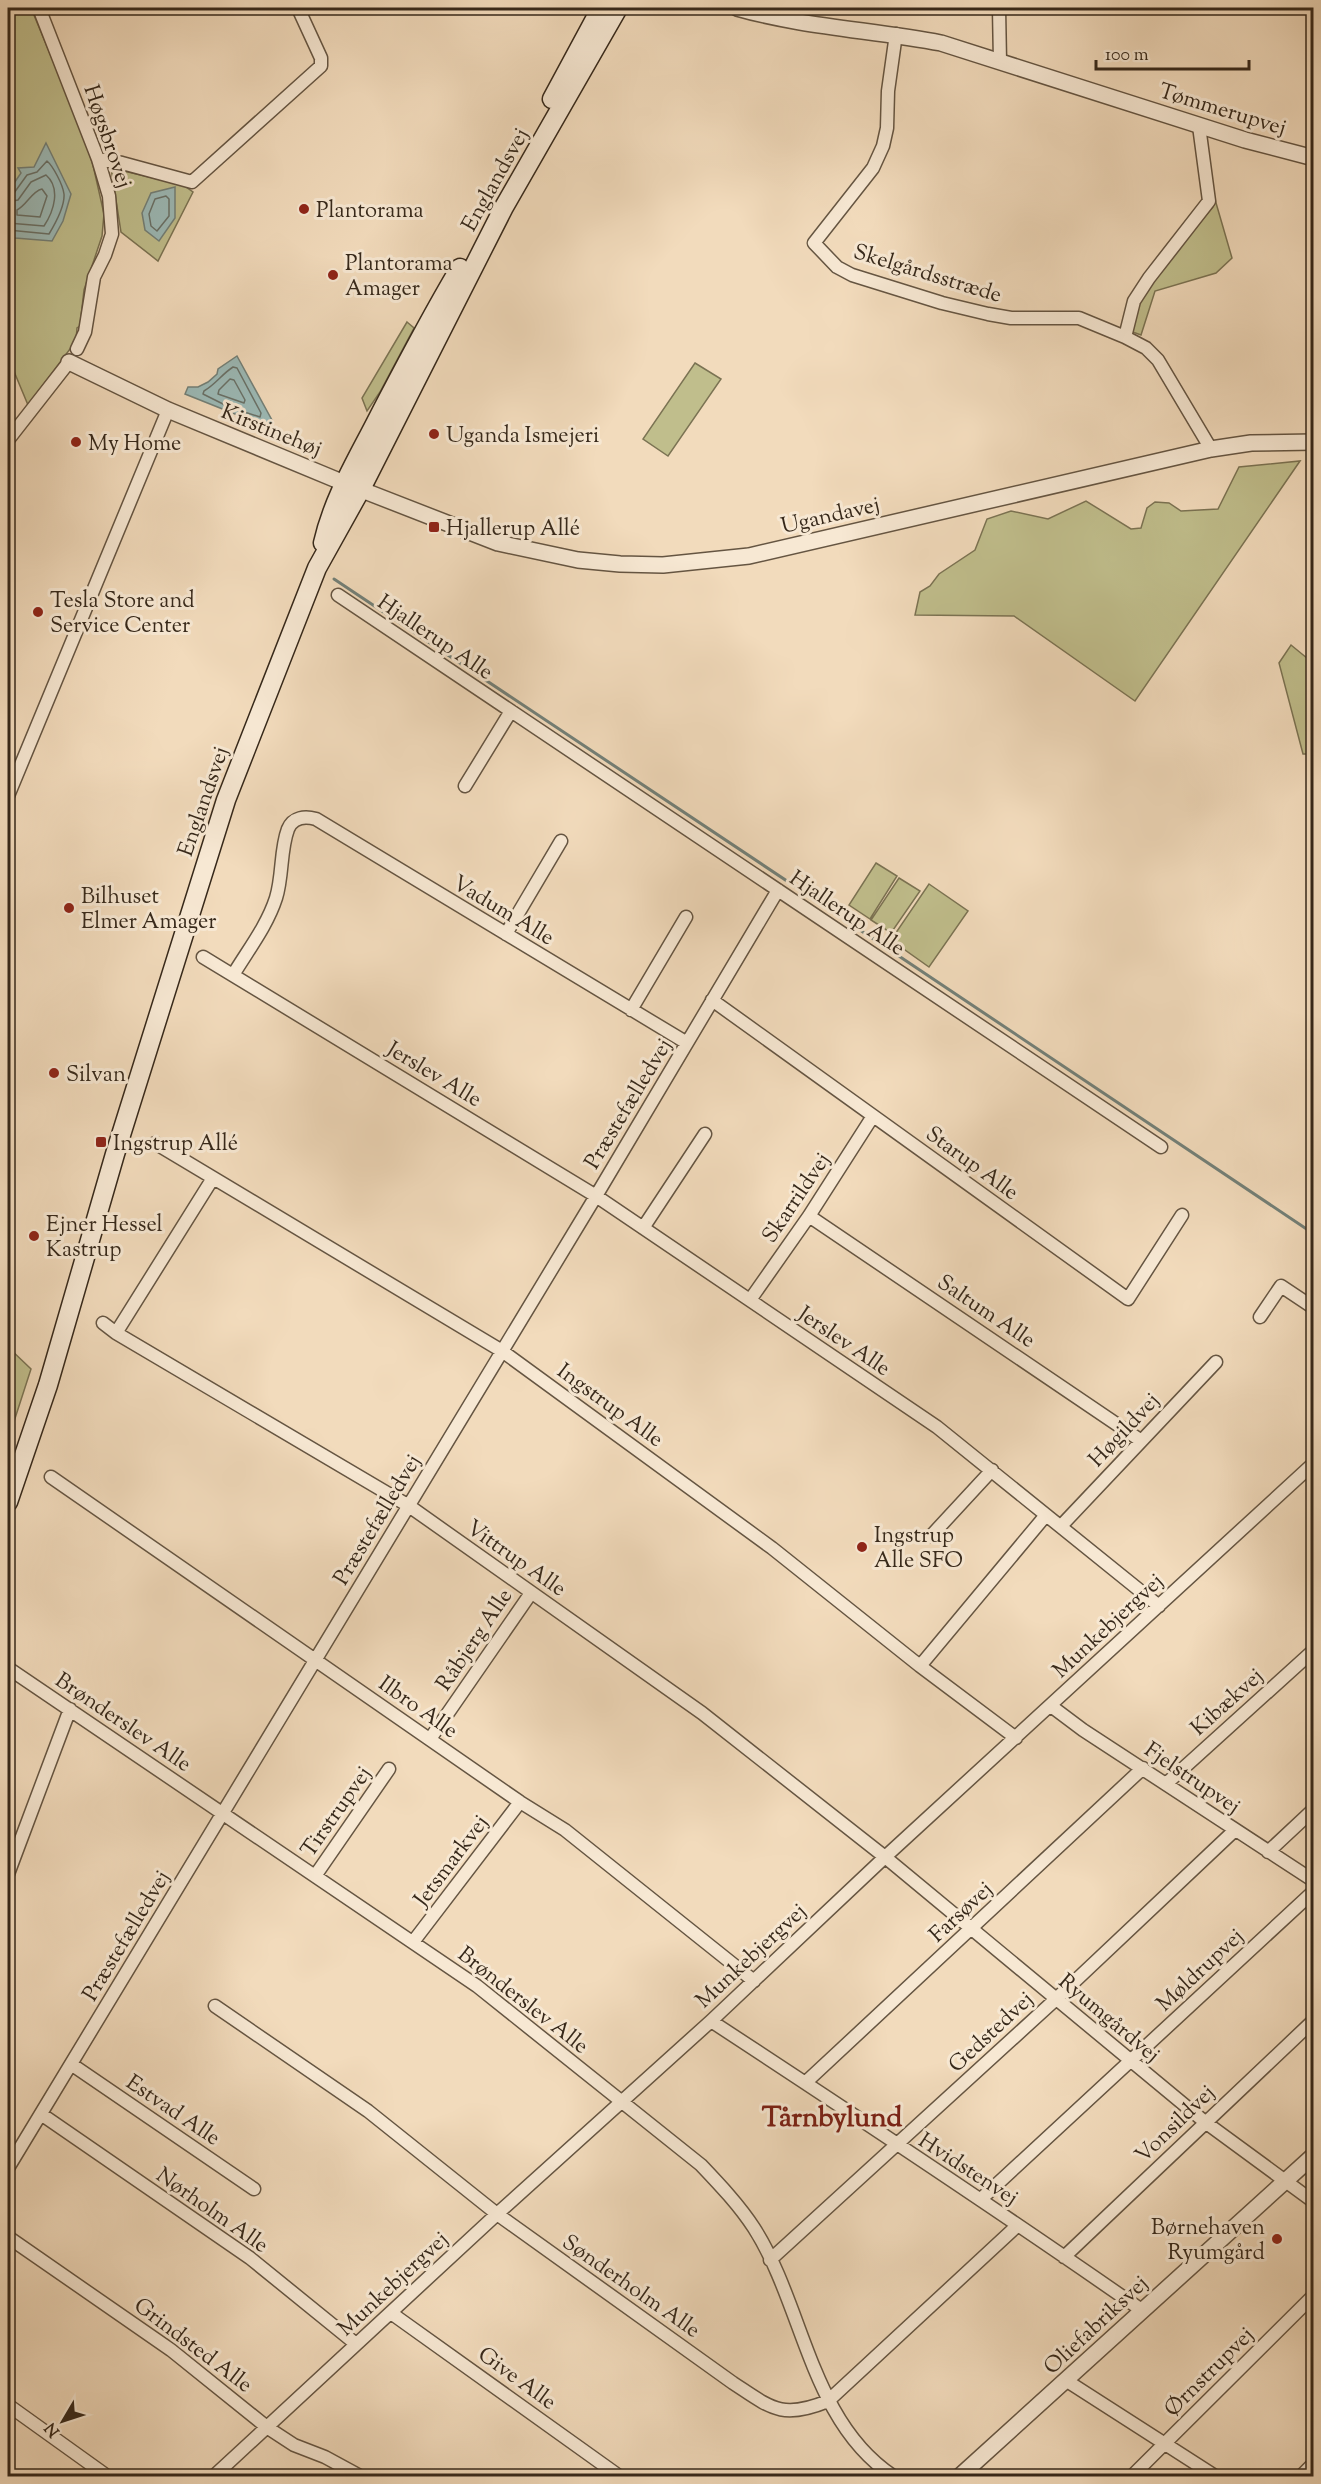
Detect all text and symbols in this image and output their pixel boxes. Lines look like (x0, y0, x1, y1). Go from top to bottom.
scale bar (1096, 33, 1249, 71)
text: 100 m (1105, 43, 1149, 69)
street label: Tømmerupvej (1155, 76, 1290, 145)
street label: Høgsbrovej (74, 81, 139, 193)
street label: Englandsvej (455, 123, 538, 238)
place label: Plantorama (316, 196, 424, 228)
marker: Plantorama (297, 202, 311, 216)
street label: Skelgårdsstræde (849, 237, 1005, 313)
place label: Plantorama Amager (345, 249, 453, 306)
marker: Plantorama Amager (326, 268, 340, 282)
street label: Kirstinehøj (216, 397, 326, 467)
place label: Uganda Ismejeri (446, 421, 599, 453)
marker: Uganda Ismejeri (427, 427, 441, 441)
place label: My Home (88, 429, 181, 461)
marker: My Home (69, 435, 83, 449)
street label: Ugandavej (778, 490, 883, 544)
place label: Hjallerup Allé (446, 514, 580, 546)
marker: Hjallerup Allé (427, 520, 441, 534)
place label: Tesla Store and Service Center (50, 586, 195, 643)
street label: Hjallerup Alle (370, 588, 499, 689)
marker: Tesla Store and Service Center (31, 605, 45, 619)
street label: Englandsvej (171, 743, 239, 861)
street label: Hjallerup Alle (782, 864, 911, 965)
street label: Vadum Alle (445, 868, 560, 955)
place label: Bilhuset Elmer Amager (81, 882, 217, 939)
marker: Bilhuset Elmer Amager (62, 901, 76, 915)
street label: Præstefælledvej (578, 1033, 681, 1176)
street label: Jerslev Alle (379, 1034, 487, 1117)
place label: Silvan (66, 1060, 126, 1092)
marker: Silvan (47, 1066, 61, 1080)
street label: Starup Alle (918, 1120, 1025, 1209)
place label: Ingstrup Allé (113, 1129, 238, 1161)
marker: Ingstrup Allé (94, 1135, 108, 1149)
street label: Skarrildvej (755, 1147, 840, 1250)
place label: Ejner Hessel Kastrup (46, 1210, 163, 1267)
marker: Ejner Hessel Kastrup (27, 1229, 41, 1243)
street label: Saltum Alle (930, 1268, 1041, 1357)
street label: Jerslev Alle (790, 1299, 896, 1385)
street label: Ingstrup Alle (549, 1357, 669, 1456)
street label: Høgildvej (1082, 1387, 1168, 1475)
street label: Præstefælledvej (327, 1449, 430, 1592)
street label: Vittrup Alle (459, 1513, 572, 1606)
place label: Ingstrup Alle SFO (874, 1521, 963, 1578)
marker: Ingstrup Alle SFO (855, 1540, 869, 1554)
street label: Munkebjergvej (1046, 1567, 1172, 1687)
street label: Råbjerg Alle (429, 1583, 522, 1698)
street label: Kibækvej (1184, 1662, 1272, 1745)
street label: Brønderslev Alle (48, 1666, 197, 1781)
street label: Ilbro Alle (371, 1669, 464, 1748)
street label: Fjelstrupvej (1137, 1735, 1246, 1824)
street label: Tirstrupvej (294, 1761, 381, 1865)
street label: Jetsmarkvej (407, 1809, 498, 1915)
street label: Præstefælledvej (76, 1865, 179, 2008)
street label: Farsøvej (923, 1875, 1001, 1951)
street label: Munkebjergvej (689, 1897, 815, 2017)
street label: Møldrupvej (1150, 1922, 1252, 2020)
street label: Brønderslev Alle (450, 1940, 594, 2063)
street label: Ryumgårdvej (1050, 1967, 1166, 2072)
street label: Gedstedvej (942, 1985, 1042, 2081)
street label: Estvad Alle (119, 2068, 226, 2155)
street label: Vonsildvej (1129, 2079, 1223, 2172)
district label: Tårnbylund (762, 2099, 902, 2139)
street label: Hvidstenvej (911, 2126, 1024, 2215)
street label: Nørholm Alle (148, 2161, 274, 2262)
place label: Børnehaven Ryumgård (1151, 2213, 1265, 2270)
street label: Munkebjergvej (331, 2225, 457, 2345)
street label: Sønderholm Alle (555, 2228, 706, 2347)
marker: Børnehaven Ryumgård (1270, 2232, 1284, 2246)
street label: Oliefabriksvej (1037, 2269, 1157, 2383)
street label: Grindsted Alle (126, 2291, 258, 2402)
street label: Ørnstrupvej (1158, 2321, 1262, 2425)
street label: Give Alle (470, 2340, 562, 2419)
north arrow (33, 2391, 93, 2451)
text: N (40, 2416, 66, 2441)

